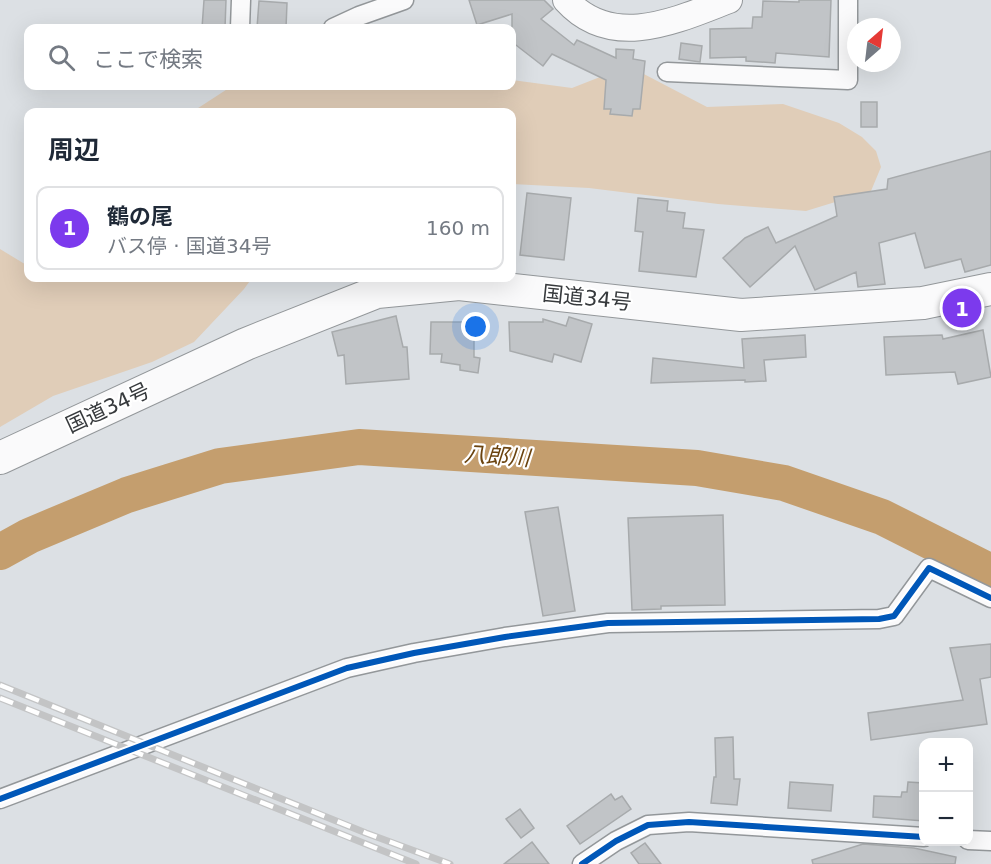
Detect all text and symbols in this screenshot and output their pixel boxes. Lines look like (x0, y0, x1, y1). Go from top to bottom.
north arrow (847, 18, 901, 72)
search box (24, 24, 516, 90)
icon: search (45, 41, 78, 74)
text: ここで検索 (93, 47, 203, 72)
text: 周辺 (48, 135, 100, 165)
text: 鶴の尾 (107, 204, 173, 229)
text: 1 (63, 216, 76, 240)
text: 160 m (426, 216, 490, 240)
text: バス停 · 国道34号 (107, 234, 272, 258)
street label: 国道34号 (541, 281, 633, 315)
pin: 1 (942, 286, 982, 330)
your location (461, 312, 490, 341)
street label: 国道34号 (62, 378, 154, 438)
water label: 八郎川 (463, 441, 533, 471)
map controls (919, 738, 973, 846)
button: + (919, 738, 973, 792)
button: − (919, 792, 973, 846)

